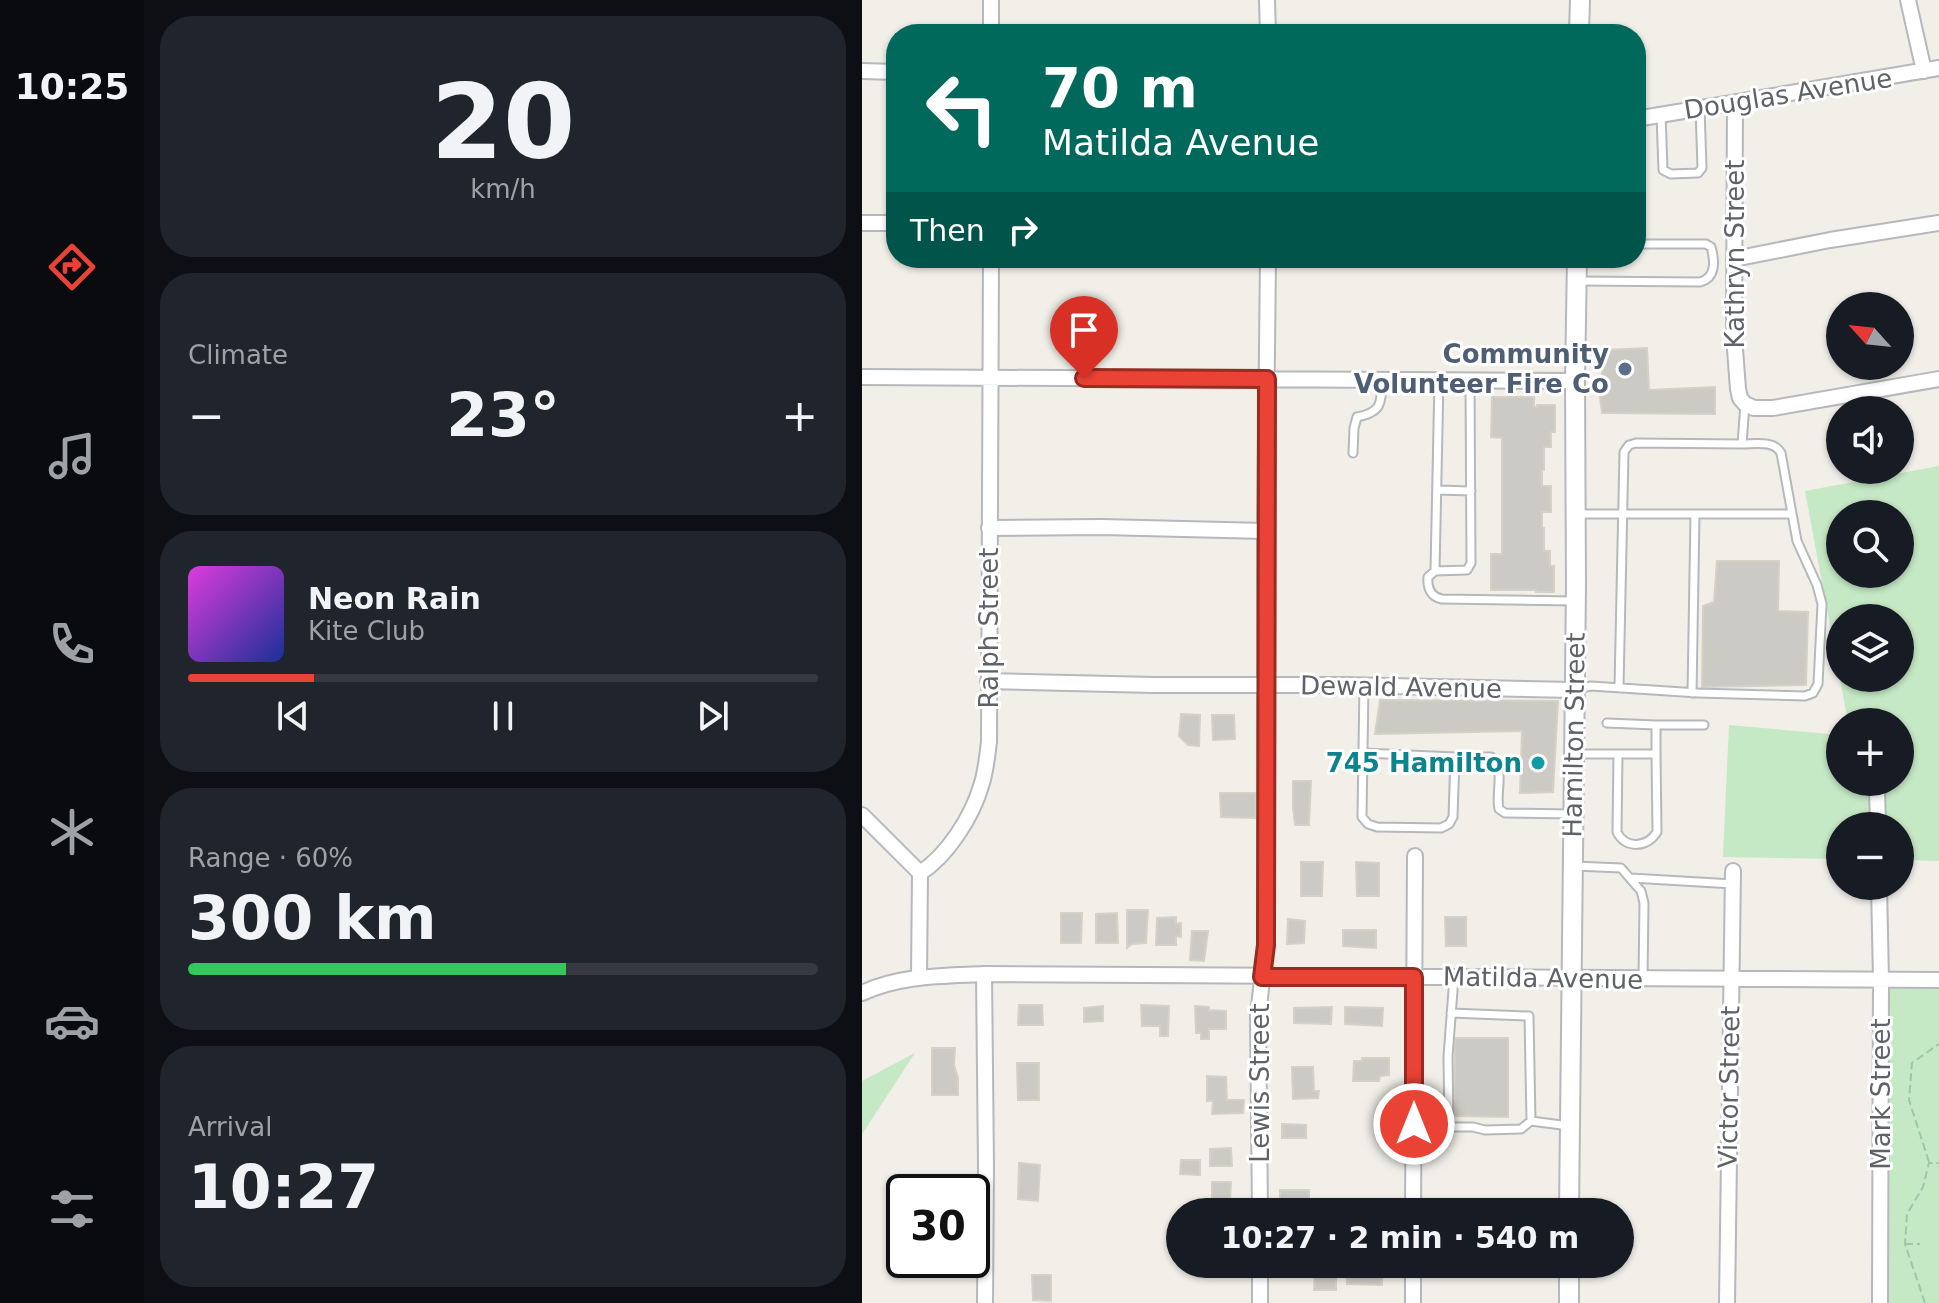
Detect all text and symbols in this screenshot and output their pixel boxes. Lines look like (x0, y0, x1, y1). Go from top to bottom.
text: 70 m (1042, 55, 1198, 120)
icon: left (910, 56, 1014, 160)
text: 20 (431, 61, 575, 183)
street label: Douglas Avenue (1682, 63, 1894, 125)
text: 10:25 (15, 66, 129, 107)
text: Matilda Avenue (1042, 122, 1319, 163)
street label: Kathryn Street (1720, 159, 1750, 349)
text: km/h (470, 174, 536, 204)
icon: right (1001, 208, 1045, 252)
text: Then (910, 213, 985, 248)
icon: directions (44, 239, 100, 295)
north arrow (1826, 292, 1914, 380)
map controls (1826, 292, 1914, 900)
pin (1050, 296, 1118, 378)
icon: arrive (1062, 308, 1106, 352)
place label: Community Volunteer Fire Co (1354, 339, 1609, 399)
text: Climate (188, 340, 288, 370)
marker: Community Volunteer Fire Co (1616, 360, 1634, 378)
text: 23° (446, 380, 560, 450)
text: − (188, 390, 225, 441)
text: + (781, 390, 818, 441)
button: sound (1826, 396, 1914, 484)
icon: music (44, 428, 100, 484)
button: search (1826, 500, 1914, 588)
street label: Ralph Street (974, 548, 1004, 708)
text: Neon Rain (308, 581, 481, 616)
button: layers (1826, 604, 1914, 692)
icon: phone (44, 616, 100, 672)
text: Kite Club (308, 616, 425, 646)
street label: Hamilton Street (1557, 632, 1591, 838)
street label: Dewald Avenue (1300, 670, 1502, 704)
icon: previous (271, 694, 315, 738)
icon: pause (481, 694, 525, 738)
icon: next (691, 694, 735, 738)
button: + (1826, 708, 1914, 796)
place label: 745 Hamilton (1326, 748, 1522, 778)
marker: 745 Hamilton (1529, 754, 1547, 772)
icon: climate (44, 804, 100, 860)
button: − (1826, 812, 1914, 900)
text: Range · 60% (188, 843, 353, 873)
text: 300 km (188, 883, 437, 953)
street label: Matilda Avenue (1443, 961, 1643, 995)
icon: car (44, 993, 100, 1049)
street label: Lewis Street (1245, 1003, 1275, 1163)
street label: Victor Street (1713, 1005, 1745, 1169)
street label: Mark Street (1866, 1018, 1896, 1170)
position arrow (1372, 1082, 1456, 1166)
text: Arrival (188, 1112, 272, 1142)
text: 10:27 (188, 1152, 379, 1222)
speed limit sign: 30 (886, 1174, 990, 1278)
icon: filters (44, 1181, 100, 1237)
text: 10:27 · 2 min · 540 m (1221, 1220, 1579, 1255)

